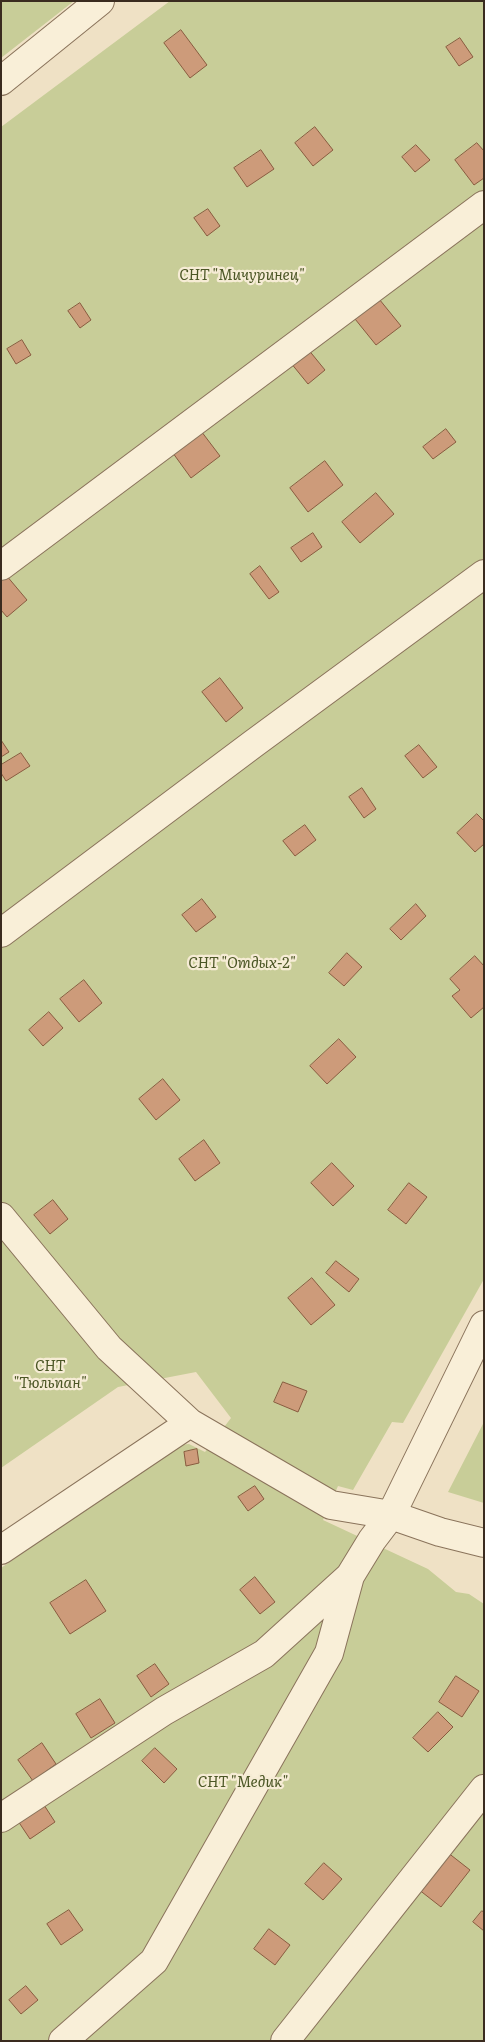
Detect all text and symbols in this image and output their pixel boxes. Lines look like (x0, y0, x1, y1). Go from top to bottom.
park label: СНТ "Мичуринец" (179, 267, 305, 285)
park label: СНТ "Отдых-2" (188, 955, 296, 973)
park label: СНТ "Тюльпан" (13, 1358, 87, 1393)
park label: СНТ "Медик" (198, 1774, 288, 1792)

